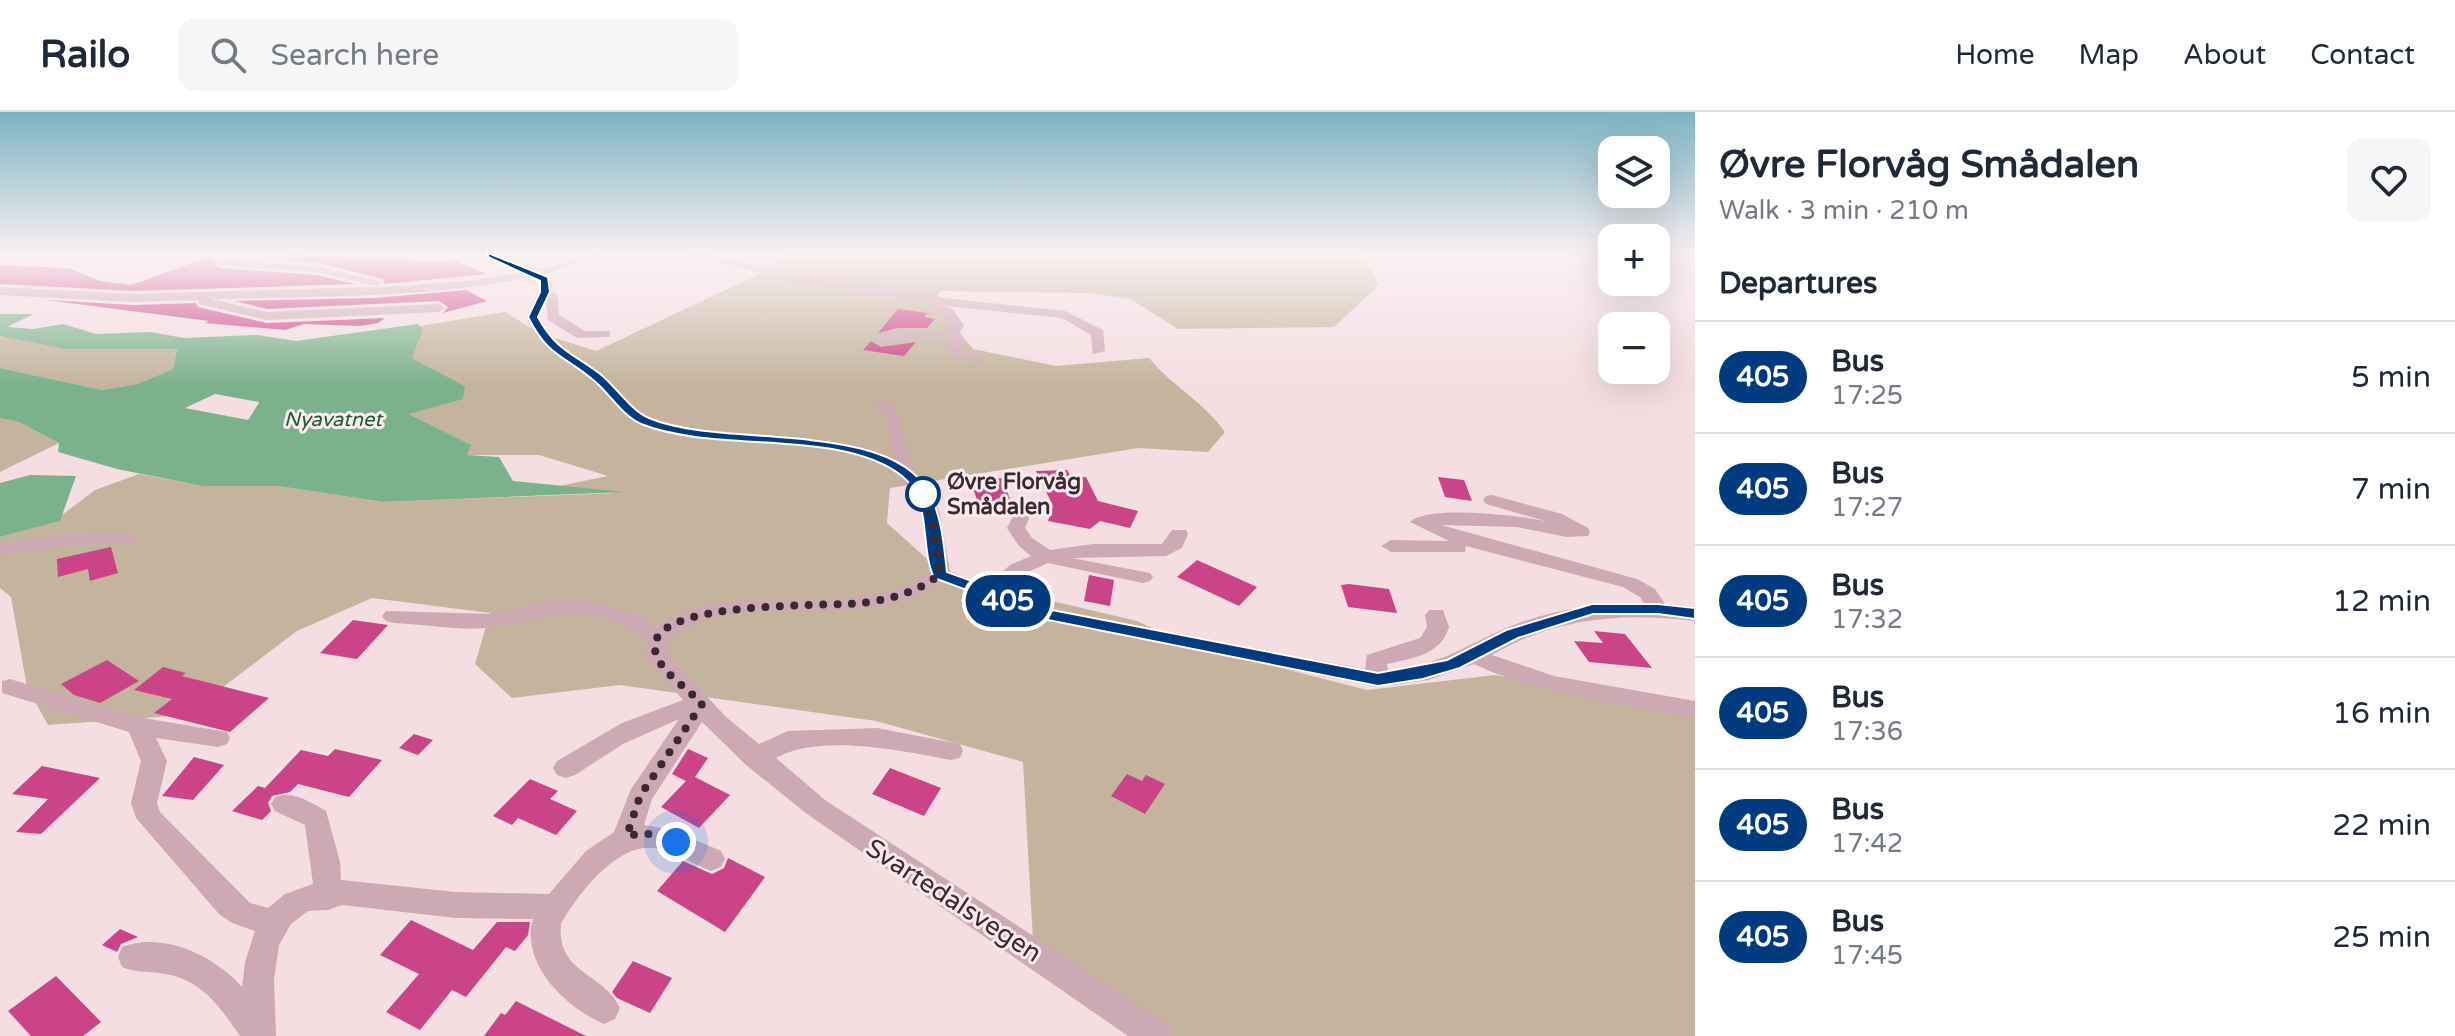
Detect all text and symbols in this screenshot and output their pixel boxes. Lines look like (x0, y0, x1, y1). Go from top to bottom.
search box (178, 19, 738, 91)
text: Railo (40, 32, 130, 78)
icon: search (206, 33, 250, 77)
text: Search here (270, 37, 439, 74)
text: Home (1955, 38, 2035, 72)
text: Map (2079, 38, 2139, 72)
text: About (2183, 38, 2266, 72)
text: Contact (2310, 38, 2415, 72)
map controls (1598, 136, 1670, 384)
button: layers (1598, 136, 1670, 208)
button: heart (2347, 138, 2431, 222)
text: Øvre Florvåg Smådalen (1719, 142, 2139, 188)
text: Walk · 3 min · 210 m (1719, 195, 1969, 226)
button: + (1598, 224, 1670, 296)
text: Departures (1719, 265, 1877, 302)
button: − (1598, 312, 1670, 384)
text: Bus (1831, 343, 1884, 380)
text: 5 min (2351, 359, 2431, 396)
text: 405 (1737, 360, 1789, 394)
text: 17:25 (1831, 380, 1903, 411)
water label: Nyavatnet (284, 408, 384, 432)
text: Bus (1831, 455, 1884, 492)
place label: Øvre Florvåg Smådalen (947, 469, 1081, 520)
text: 7 min (2351, 471, 2431, 508)
text: 405 (1737, 472, 1789, 506)
marker: Øvre Florvåg Smådalen (906, 477, 940, 511)
text: 17:27 (1831, 492, 1903, 523)
text: Bus (1831, 567, 1884, 604)
line badge: 405 (962, 575, 1054, 627)
text: 12 min (2332, 583, 2431, 620)
text: 405 (982, 584, 1034, 618)
text: 405 (1737, 584, 1789, 618)
text: 17:32 (1831, 604, 1903, 635)
text: Bus (1831, 679, 1884, 716)
text: 16 min (2332, 695, 2431, 732)
text: 405 (1737, 696, 1789, 730)
text: 17:36 (1831, 716, 1903, 747)
text: Bus (1831, 791, 1884, 828)
text: 22 min (2332, 807, 2431, 844)
text: 405 (1737, 808, 1789, 842)
your location (656, 822, 696, 862)
text: 17:42 (1831, 828, 1903, 859)
street label: Svartedalsvegen (860, 832, 1047, 969)
text: Bus (1831, 903, 1884, 940)
text: 25 min (2332, 919, 2431, 956)
text: 405 (1737, 920, 1789, 954)
text: 17:45 (1831, 940, 1903, 971)

